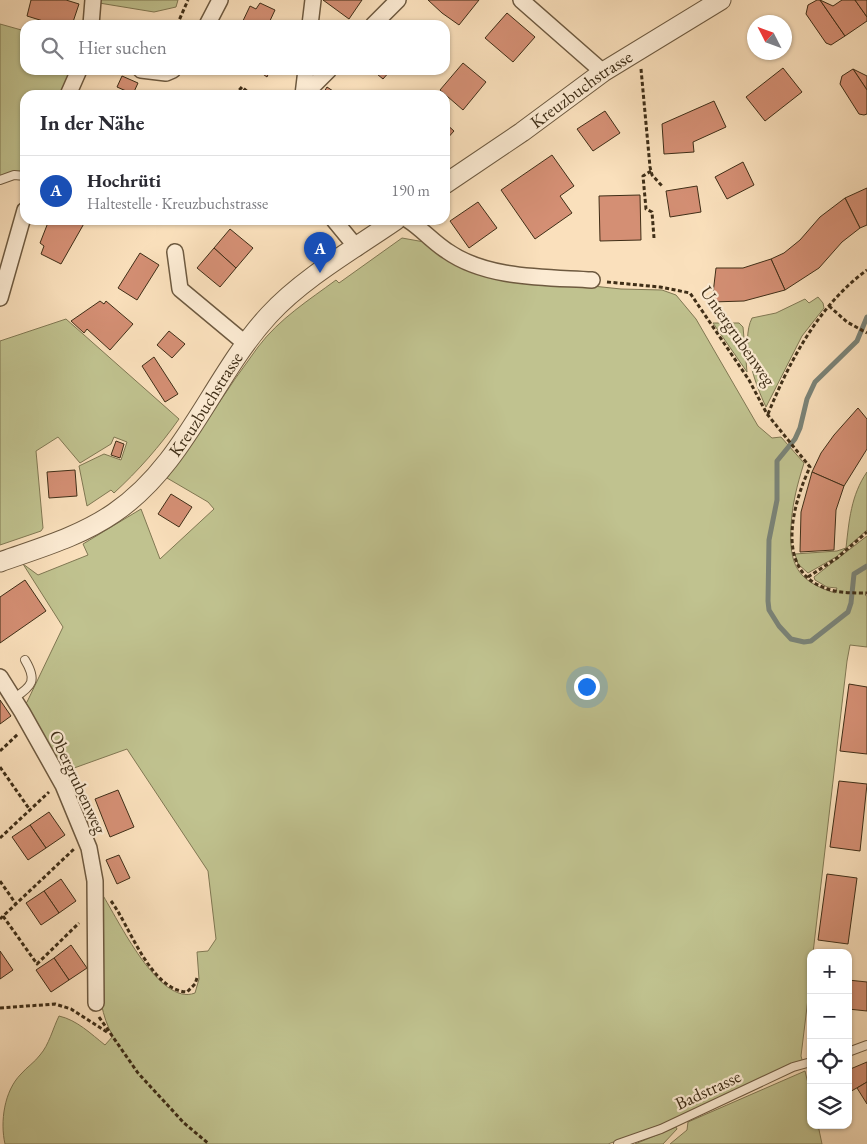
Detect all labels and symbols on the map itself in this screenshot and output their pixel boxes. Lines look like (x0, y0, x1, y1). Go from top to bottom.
north arrow (747, 15, 792, 60)
street label: Kreuzbuchstrasse (525, 45, 636, 133)
pin: A (304, 232, 336, 273)
street label: Untergrubenweg (695, 281, 781, 390)
street label: Kreuzbuchstrasse (163, 347, 248, 461)
your location (574, 674, 600, 700)
street label: Obergrubenweg (44, 726, 112, 837)
street label: Badstrasse (671, 1064, 744, 1115)

